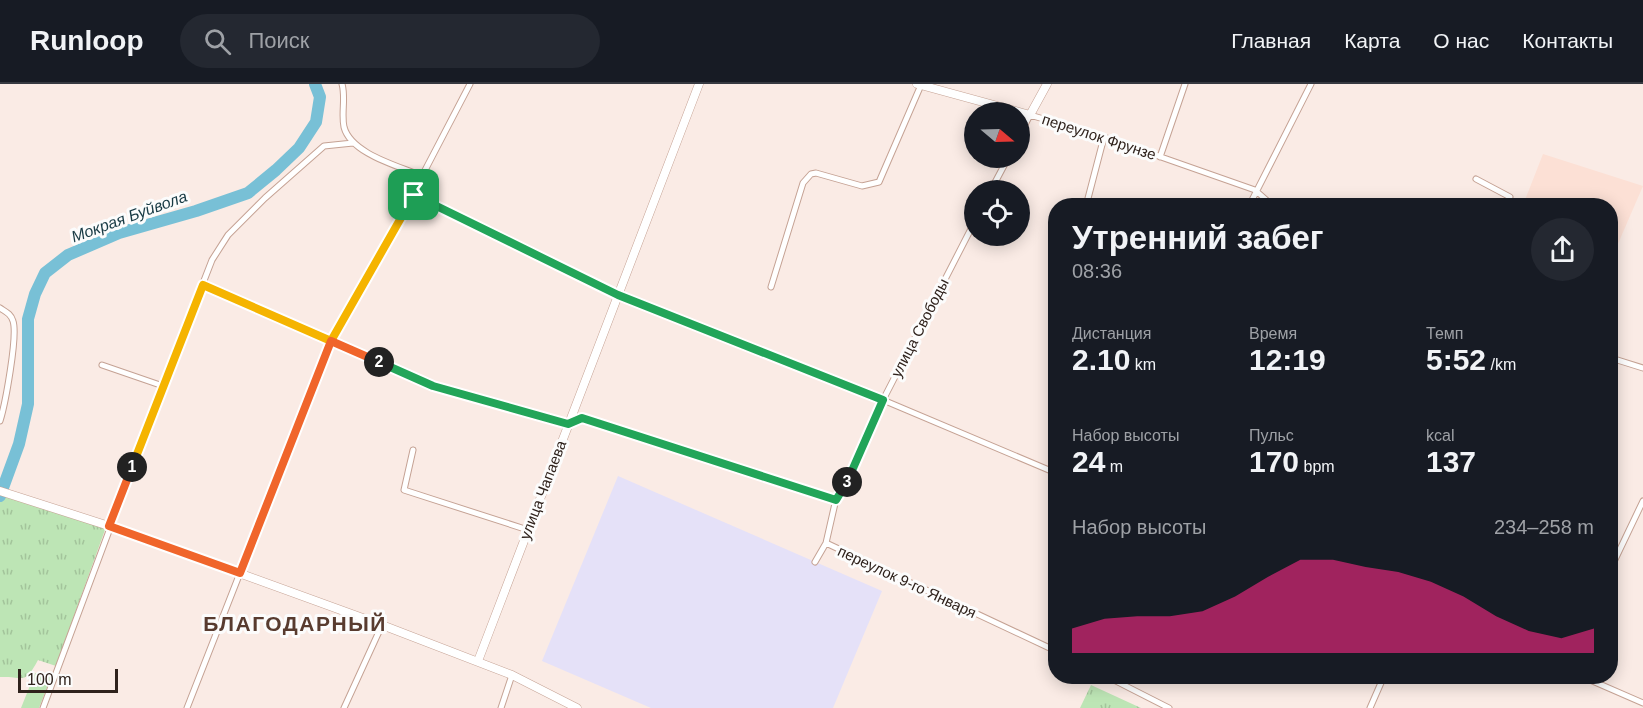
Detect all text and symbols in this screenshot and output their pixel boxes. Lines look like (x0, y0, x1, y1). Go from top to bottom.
search box (180, 14, 600, 68)
text: Runloop (30, 25, 144, 56)
icon: search (201, 25, 234, 58)
text: Поиск (249, 28, 310, 53)
text: Главная (1231, 29, 1311, 52)
text: Карта (1344, 29, 1400, 52)
text: О нас (1433, 29, 1489, 52)
text: Контакты (1522, 29, 1613, 52)
north arrow (964, 102, 1030, 168)
map controls (964, 102, 1030, 246)
street label: переулок Фрунзе (1040, 110, 1158, 163)
pin (388, 169, 439, 220)
icon: arrive (397, 178, 430, 211)
button: locate (964, 180, 1030, 246)
water label: Мокрая Буйвола (69, 188, 189, 245)
button: share (1531, 218, 1594, 281)
text: Утренний забег (1072, 219, 1324, 256)
text: 08:36 (1072, 260, 1122, 282)
street label: улица Свободы (887, 276, 952, 380)
text: Дистанция (1072, 325, 1151, 342)
text: Время (1249, 325, 1297, 342)
text: Темп (1426, 325, 1463, 342)
text: 2.10 (1072, 343, 1130, 376)
text: 12:19 (1249, 343, 1326, 376)
text: 5:52 (1426, 343, 1486, 376)
pin: 2 (364, 347, 394, 377)
text: 2 (375, 353, 383, 370)
text: km (1130, 356, 1156, 373)
text: /km (1486, 356, 1516, 373)
text: Набор высоты (1072, 427, 1179, 444)
text: Пульс (1249, 427, 1294, 444)
text: kcal (1426, 427, 1454, 444)
street label: улица Чапаева (516, 437, 569, 542)
text: 24 (1072, 445, 1105, 478)
text: 170 (1249, 445, 1299, 478)
text: 137 (1426, 445, 1476, 478)
pin: 1 (117, 452, 147, 482)
text: 1 (128, 458, 136, 475)
text: m (1105, 458, 1123, 475)
text: bpm (1299, 458, 1335, 475)
pin: 3 (832, 467, 862, 497)
text: 3 (843, 473, 851, 490)
text: Набор высоты (1072, 516, 1206, 538)
text: 234–258 m (1494, 516, 1594, 538)
street label: переулок 9-го Января (835, 542, 979, 621)
district label: БЛАГОДАРНЫЙ (203, 612, 387, 635)
scale bar (18, 666, 118, 694)
text: 100 m (27, 671, 71, 688)

